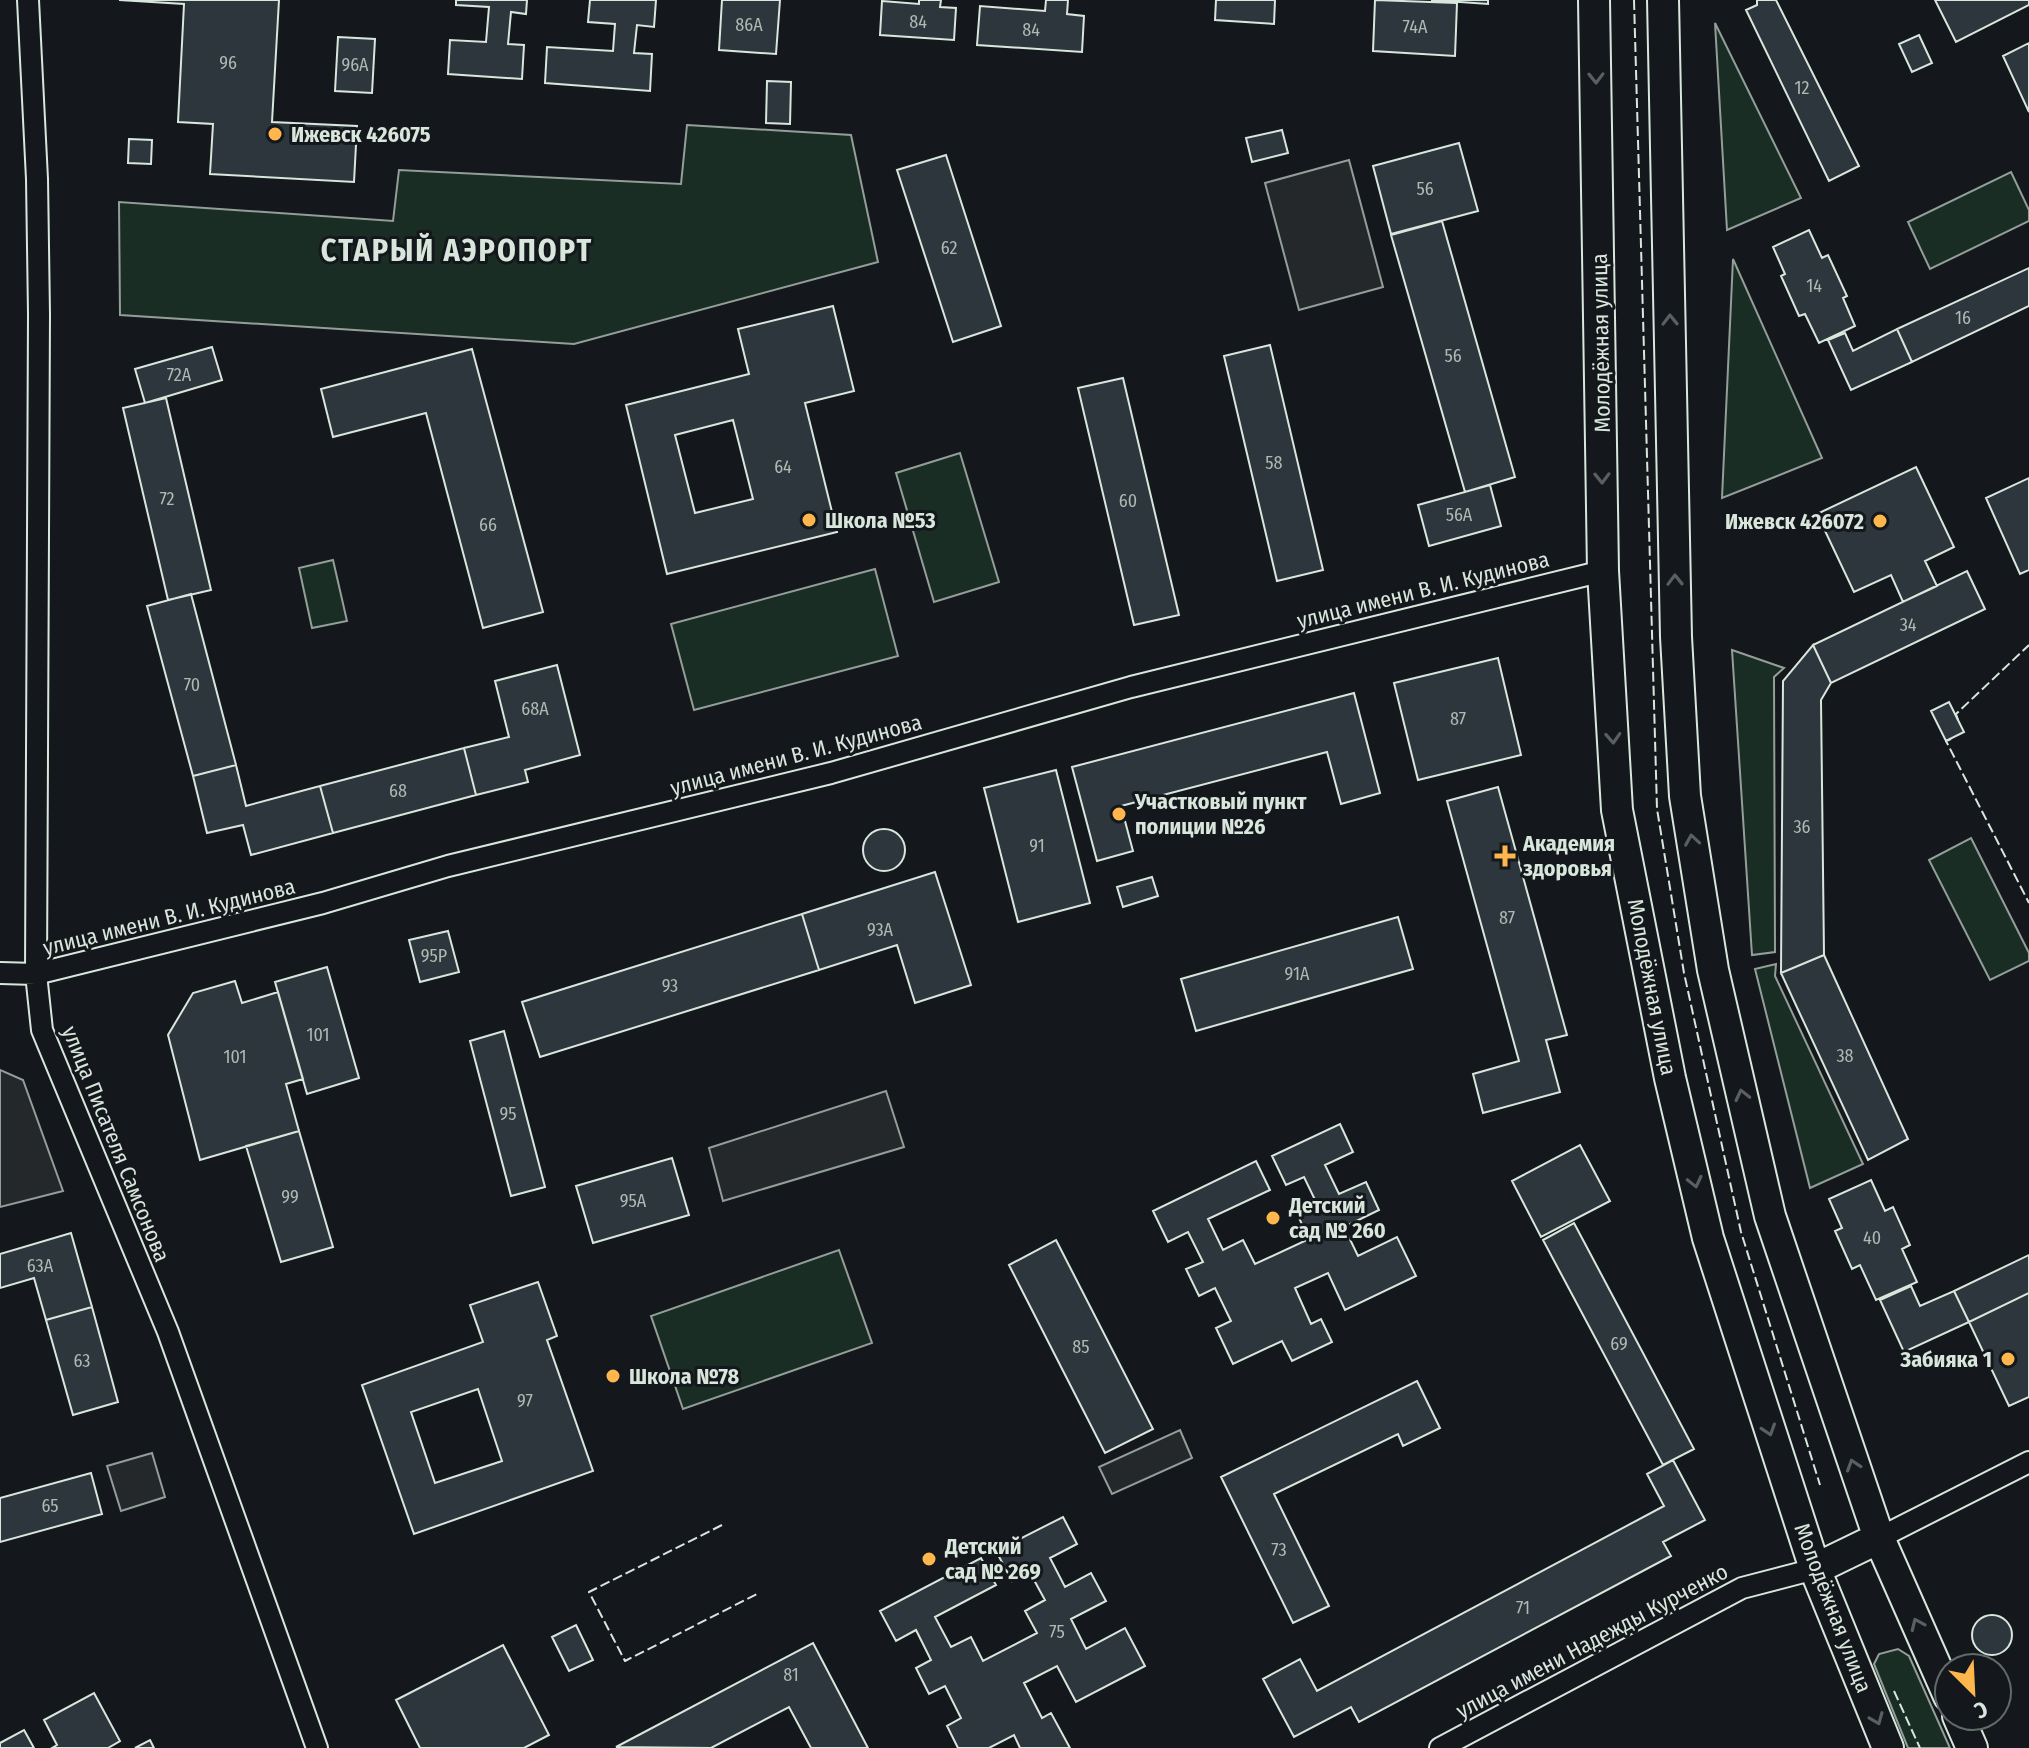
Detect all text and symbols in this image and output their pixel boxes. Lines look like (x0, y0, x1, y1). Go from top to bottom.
house number: 84 (909, 11, 927, 33)
house number: 86А (735, 14, 763, 36)
house number: 74А (1403, 16, 1428, 38)
house number: 84 (1022, 19, 1040, 41)
house number: 96 (219, 52, 237, 74)
house number: 96А (341, 54, 369, 76)
one-way arrow (1587, 72, 1605, 85)
house number: 12 (1795, 77, 1810, 99)
place label: Ижевск 426075 (291, 121, 431, 148)
marker: Ижевск 426075 (266, 125, 284, 143)
house number: 56 (1416, 178, 1434, 200)
district label: СТАРЫЙ АЭРОПОРТ (321, 232, 593, 269)
house number: 62 (941, 237, 957, 259)
street label: Молодёжная улица (1586, 253, 1616, 433)
house number: 14 (1806, 275, 1822, 297)
house number: 16 (1955, 307, 1971, 329)
one-way arrow (1661, 313, 1679, 326)
house number: 56 (1444, 345, 1462, 367)
house number: 72А (167, 364, 192, 386)
house number: 58 (1265, 452, 1283, 474)
house number: 64 (774, 456, 792, 478)
one-way arrow (1593, 472, 1611, 485)
house number: 72 (159, 488, 175, 510)
house number: 60 (1119, 490, 1137, 512)
house number: 56А (1446, 504, 1473, 526)
place label: Школа №53 (825, 507, 936, 534)
place label: Ижевск 426072 (1725, 508, 1864, 535)
marker: Школа №53 (800, 511, 818, 529)
marker: Ижевск 426072 (1871, 512, 1889, 530)
house number: 66 (479, 514, 497, 536)
street label: улица имени В. И. Кудинова (1294, 546, 1552, 634)
one-way arrow (1666, 573, 1684, 586)
house number: 34 (1900, 614, 1917, 636)
house number: 70 (184, 674, 200, 696)
house number: 68А (521, 698, 549, 720)
street label: улица имени В. И. Кудинова (667, 708, 925, 802)
house number: 87 (1450, 708, 1466, 730)
one-way arrow (1604, 732, 1621, 745)
house number: 68 (389, 780, 407, 802)
place label: Участковый пункт полиции №26 (1134, 788, 1307, 840)
marker: Участковый пункт полиции №26 (1110, 805, 1128, 823)
house number: 36 (1793, 816, 1811, 838)
place label: Академия здоровья (1522, 830, 1615, 882)
one-way arrow (1684, 833, 1701, 846)
house number: 91 (1029, 835, 1045, 857)
marker: Академия здоровья (1494, 845, 1516, 867)
street label: улица имени В. И. Кудинова (40, 873, 298, 961)
street label: Молодёжная улица (1622, 896, 1682, 1078)
house number: 87 (1499, 907, 1515, 929)
house number: 93А (867, 919, 894, 941)
house number: 95Р (421, 945, 447, 967)
house number: 91А (1285, 963, 1310, 985)
house number: 93 (662, 975, 678, 997)
street label: улица Писателя Самсонова (56, 1022, 176, 1266)
house number: 101 (307, 1024, 329, 1046)
house number: 38 (1836, 1045, 1854, 1067)
house number: 101 (224, 1046, 246, 1068)
one-way arrow (1734, 1088, 1751, 1102)
house number: 95 (499, 1103, 517, 1125)
one-way arrow (1685, 1174, 1702, 1188)
house number: 99 (281, 1186, 299, 1208)
house number: 95А (620, 1190, 647, 1212)
place label: Детский сад № 260 (1288, 1192, 1386, 1244)
marker: Детский сад № 260 (1264, 1209, 1282, 1227)
house number: 40 (1863, 1227, 1881, 1249)
house number: 63А (27, 1255, 54, 1277)
house number: 69 (1610, 1333, 1628, 1355)
house number: 85 (1072, 1336, 1090, 1358)
place label: Забияка 1 (1899, 1346, 1992, 1373)
house number: 63 (74, 1350, 90, 1372)
marker: Забияка 1 (1999, 1350, 2017, 1368)
place label: Школа №78 (629, 1363, 740, 1390)
marker: Школа №78 (604, 1367, 622, 1385)
house number: 97 (517, 1390, 533, 1412)
one-way arrow (1760, 1423, 1776, 1437)
one-way arrow (1846, 1459, 1862, 1473)
house number: 65 (41, 1495, 59, 1517)
street label: Молодёжная улица (1788, 1520, 1878, 1696)
place label: Детский сад № 269 (944, 1533, 1041, 1585)
house number: 73 (1271, 1539, 1287, 1561)
marker: Детский сад № 269 (920, 1550, 938, 1568)
street label: улица имени Надежды Курченко (1451, 1558, 1733, 1724)
house number: 71 (1516, 1597, 1530, 1619)
one-way arrow (1911, 1618, 1927, 1633)
house number: 75 (1049, 1621, 1065, 1643)
north arrow (1933, 1652, 2013, 1732)
house number: 81 (783, 1664, 799, 1686)
text: С (1970, 1695, 1992, 1725)
one-way arrow (1867, 1711, 1883, 1725)

